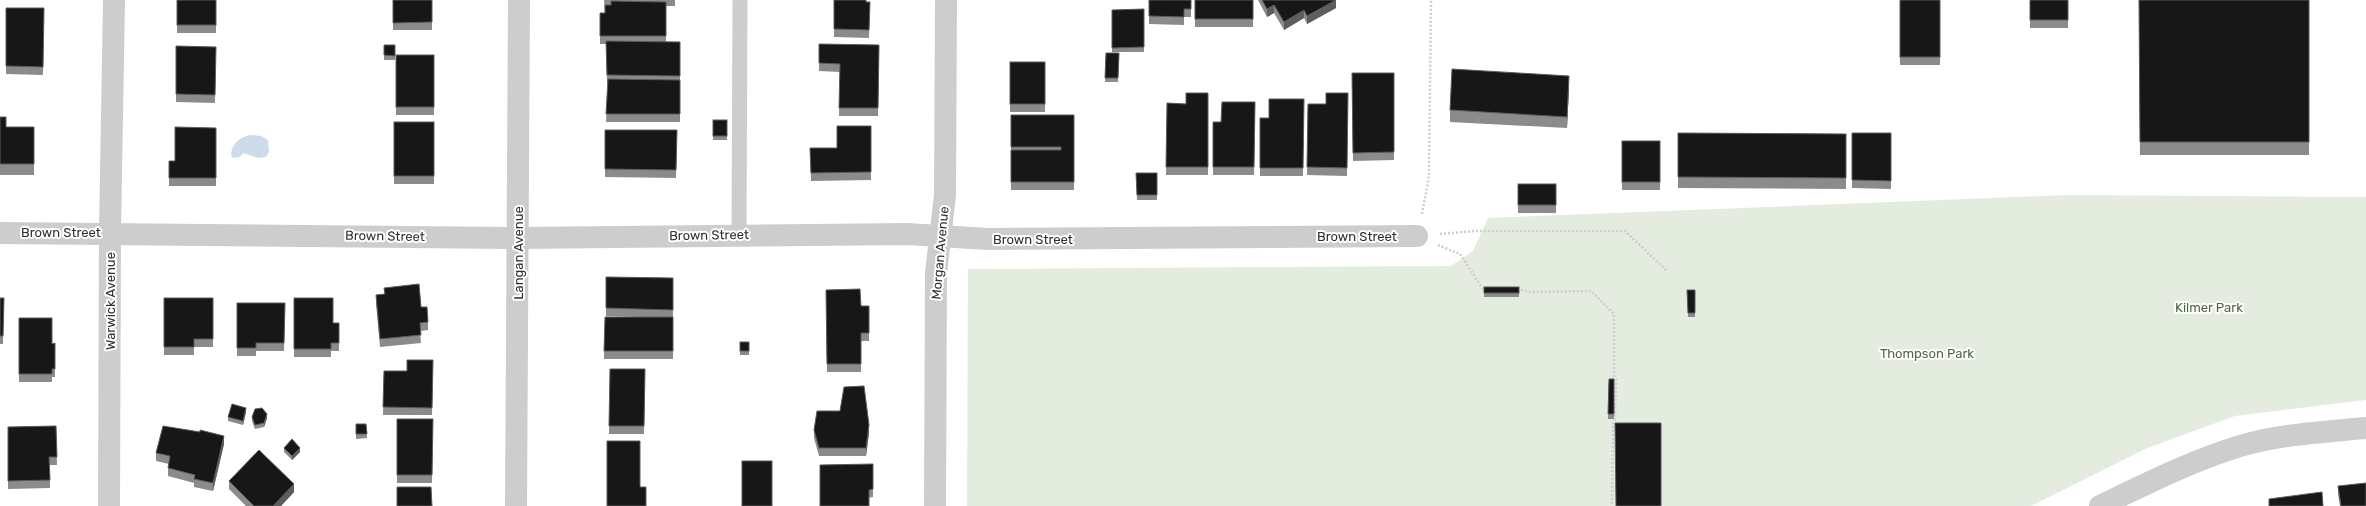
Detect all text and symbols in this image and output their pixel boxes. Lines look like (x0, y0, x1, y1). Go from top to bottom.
street label: Langan Avenue (511, 206, 527, 300)
street label: Morgan Avenue (928, 206, 953, 300)
street label: Brown Street (21, 225, 101, 240)
street label: Brown Street (669, 227, 749, 243)
street label: Brown Street (345, 228, 425, 244)
street label: Brown Street (1317, 229, 1397, 244)
street label: Brown Street (993, 232, 1073, 247)
street label: Warwick Avenue (103, 252, 118, 350)
park label: Kilmer Park (2175, 300, 2243, 315)
park label: Thompson Park (1880, 346, 1974, 361)

